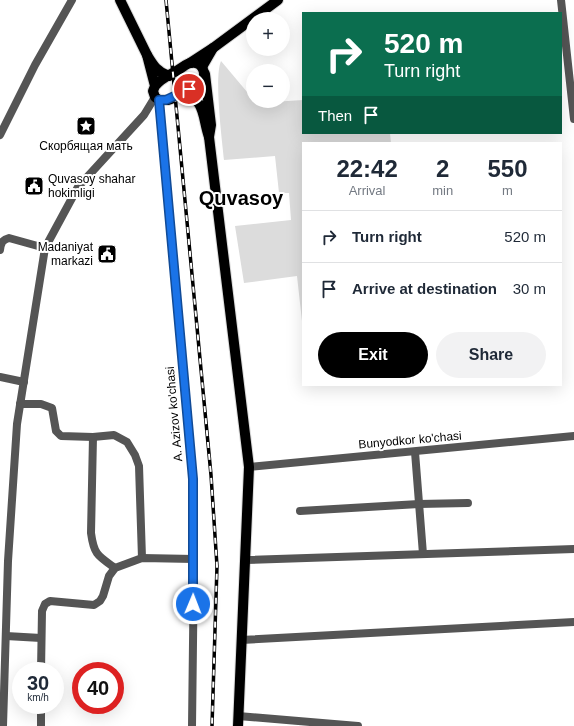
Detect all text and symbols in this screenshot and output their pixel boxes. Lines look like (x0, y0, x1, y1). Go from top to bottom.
map controls (246, 12, 290, 108)
button: + (246, 12, 290, 56)
icon: right (318, 28, 370, 80)
text: 520 m (384, 28, 463, 59)
text: Turn right (384, 61, 460, 81)
button: − (246, 64, 290, 108)
pin (172, 72, 206, 106)
icon: arrive (178, 78, 200, 100)
icon: arrive (360, 104, 382, 126)
text: Then (318, 107, 352, 124)
place icon: Скорбящая мать (75, 115, 97, 137)
place label: Скорбящая мать (39, 139, 133, 153)
text: 22:42 (336, 155, 398, 182)
text: 2 (436, 155, 449, 182)
text: 550 (488, 155, 528, 182)
place label: Quvasoy shahar hokimligi (48, 172, 135, 200)
public building icon: Quvasoy shahar hokimligi (23, 175, 45, 197)
text: Arrival (349, 183, 386, 198)
text: min (432, 183, 453, 198)
text: m (502, 183, 513, 198)
district label: Quvasoy (199, 187, 284, 209)
icon: right (318, 226, 340, 248)
text: Turn right (352, 228, 422, 245)
text: 520 m (504, 228, 546, 245)
place label: Madaniyat markazi (38, 240, 94, 268)
public building icon: Madaniyat markazi (96, 243, 118, 265)
icon: arrive (318, 278, 340, 300)
text: Arrive at destination (352, 280, 497, 297)
text: 30 m (513, 280, 546, 297)
button: Exit (318, 332, 428, 378)
button: Share (436, 332, 546, 378)
street label: A. Azizov ko'chasi (163, 366, 185, 462)
street label: Bunyodkor ko'chasi (358, 429, 462, 451)
position arrow (172, 583, 214, 625)
speed limit sign: 40 (72, 662, 124, 714)
text: 30 (27, 672, 49, 694)
text: km/h (27, 692, 49, 703)

